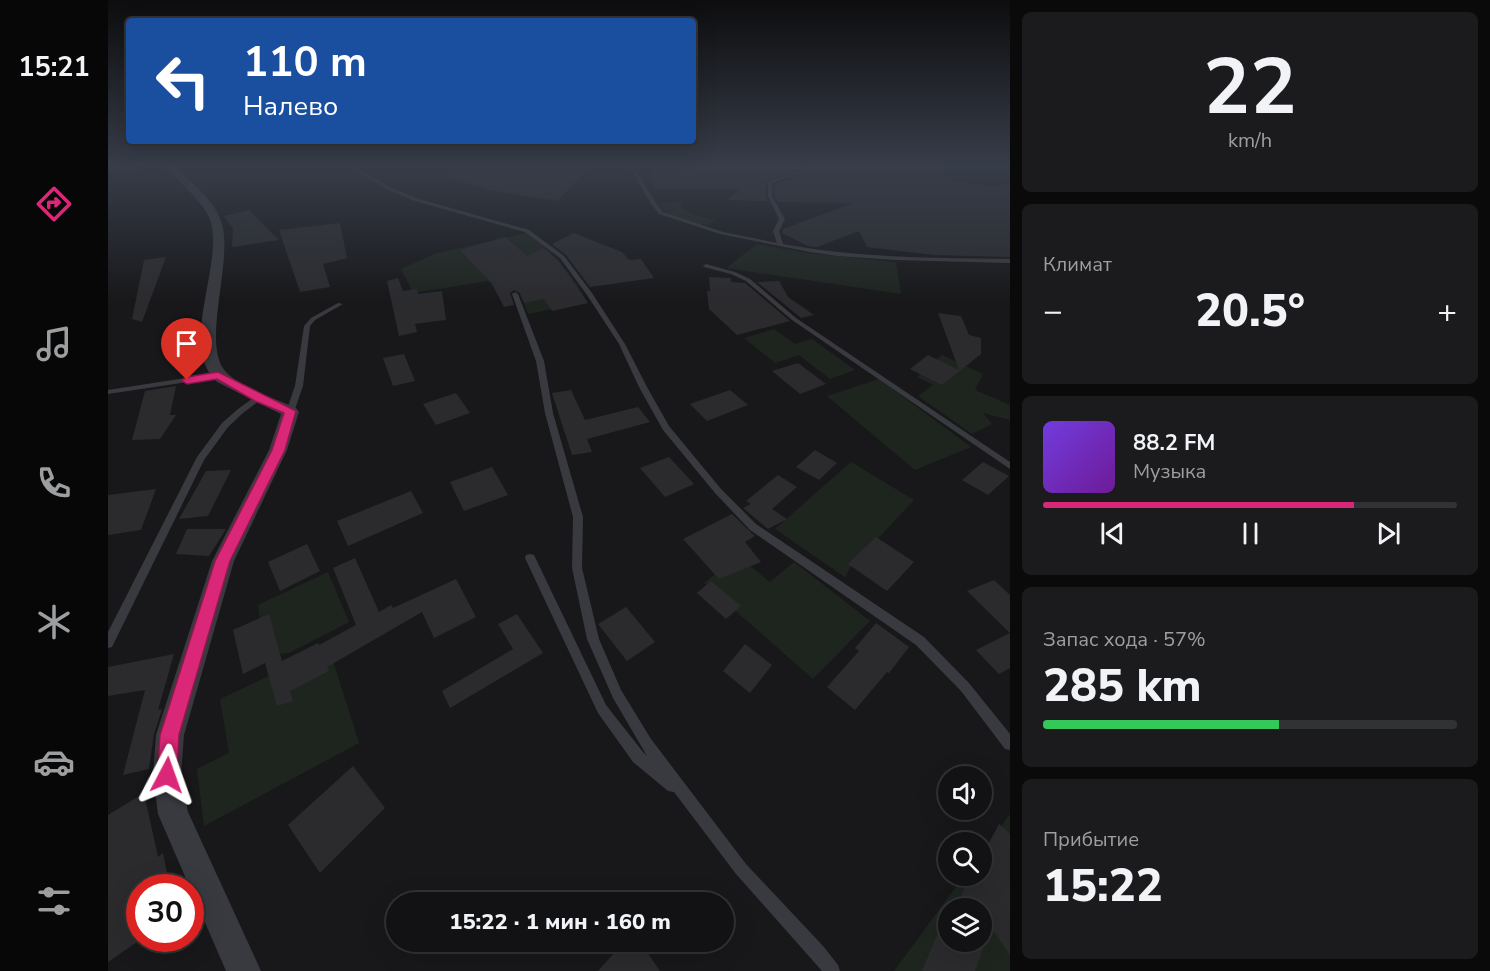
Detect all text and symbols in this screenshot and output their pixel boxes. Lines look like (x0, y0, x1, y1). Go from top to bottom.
text: 110 m (243, 34, 367, 91)
text: 22 (1203, 34, 1297, 141)
icon: left (144, 42, 222, 120)
text: 15:21 (18, 49, 90, 86)
text: Налево (243, 88, 338, 125)
text: km/h (1228, 127, 1272, 154)
icon: directions (33, 183, 75, 225)
text: Климат (1043, 251, 1112, 278)
text: 20.5° (1195, 281, 1305, 342)
text: − (1043, 289, 1063, 334)
text: + (1437, 289, 1457, 334)
pin (161, 318, 212, 380)
icon: music (33, 323, 75, 365)
icon: arrive (170, 327, 203, 360)
text: 88.2 FM (1133, 428, 1215, 458)
text: Музыка (1133, 458, 1206, 485)
icon: phone (33, 462, 75, 504)
icon: previous (1096, 517, 1129, 550)
icon: pause (1234, 517, 1267, 550)
icon: next (1372, 517, 1405, 550)
icon: climate (33, 601, 75, 643)
text: Запас хода · 57% (1043, 626, 1206, 653)
text: 285 km (1043, 656, 1202, 717)
icon: car (33, 741, 75, 783)
position arrow (135, 743, 199, 807)
map controls (938, 766, 992, 952)
button: sound (938, 766, 992, 820)
text: Прибытие (1043, 826, 1139, 853)
button: search (938, 832, 992, 886)
text: 15:22 (1043, 856, 1163, 917)
speed limit sign: 30 (126, 874, 204, 952)
icon: filters (33, 880, 75, 922)
button: layers (938, 898, 992, 952)
text: 15:22 · 1 мин · 160 m (449, 907, 671, 937)

